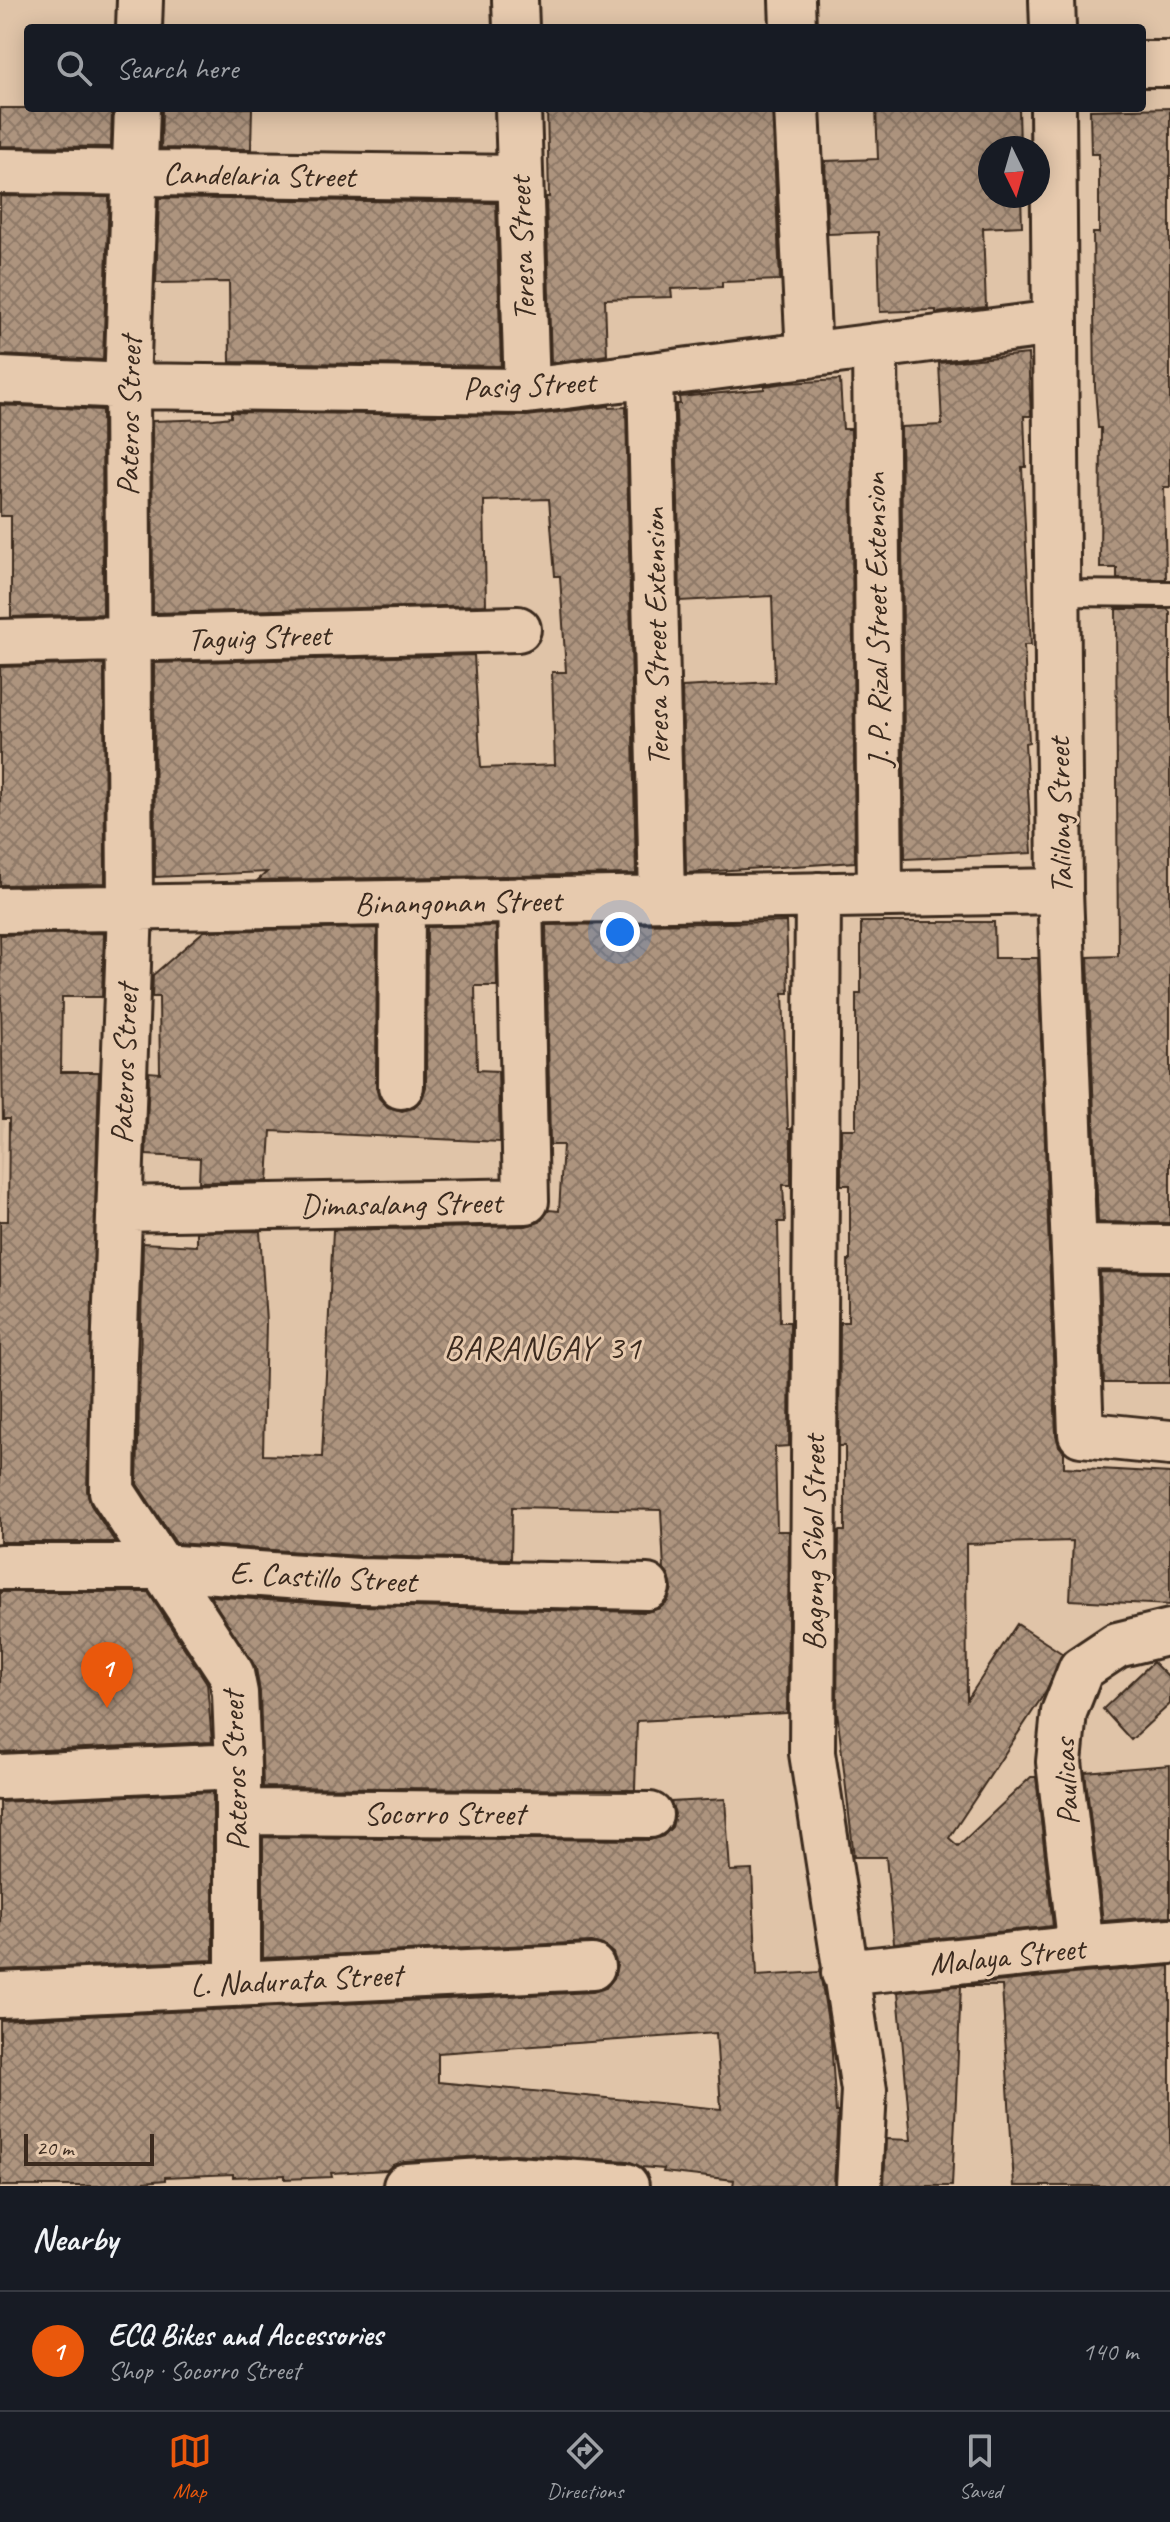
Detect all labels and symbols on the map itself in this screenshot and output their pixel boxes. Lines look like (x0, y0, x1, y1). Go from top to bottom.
north arrow (978, 136, 1050, 208)
street label: Candelaria Street (163, 153, 359, 197)
street label: Teresa Street (499, 172, 545, 322)
street label: Pateros Street (107, 331, 151, 496)
street label: Pasig Street (462, 361, 600, 409)
street label: J. P. Rizal Street Extension (854, 471, 900, 770)
street label: Teresa Street Extension (633, 506, 679, 767)
street label: Taguig Street (187, 614, 335, 660)
street label: Talilong Street (1038, 734, 1082, 895)
street label: Binangonan Street (354, 880, 565, 924)
your location (600, 912, 640, 952)
street label: Pateros Street (101, 979, 147, 1145)
street label: Dimasalang Street (300, 1182, 506, 1226)
district label: BARANGAY 31 (444, 1326, 642, 1369)
street label: Bagong Sibol Street (793, 1432, 834, 1651)
street label: E. Castillo Street (229, 1552, 421, 1603)
pin: 1 (81, 1642, 133, 1708)
street label: Pateros Street (212, 1686, 258, 1852)
street label: Paulicas (1043, 1734, 1089, 1826)
street label: Socorro Street (364, 1793, 529, 1834)
street label: Malaya Street (927, 1927, 1090, 1985)
street label: L. Nadurata Street (189, 1954, 407, 2006)
scale bar (24, 2130, 154, 2166)

